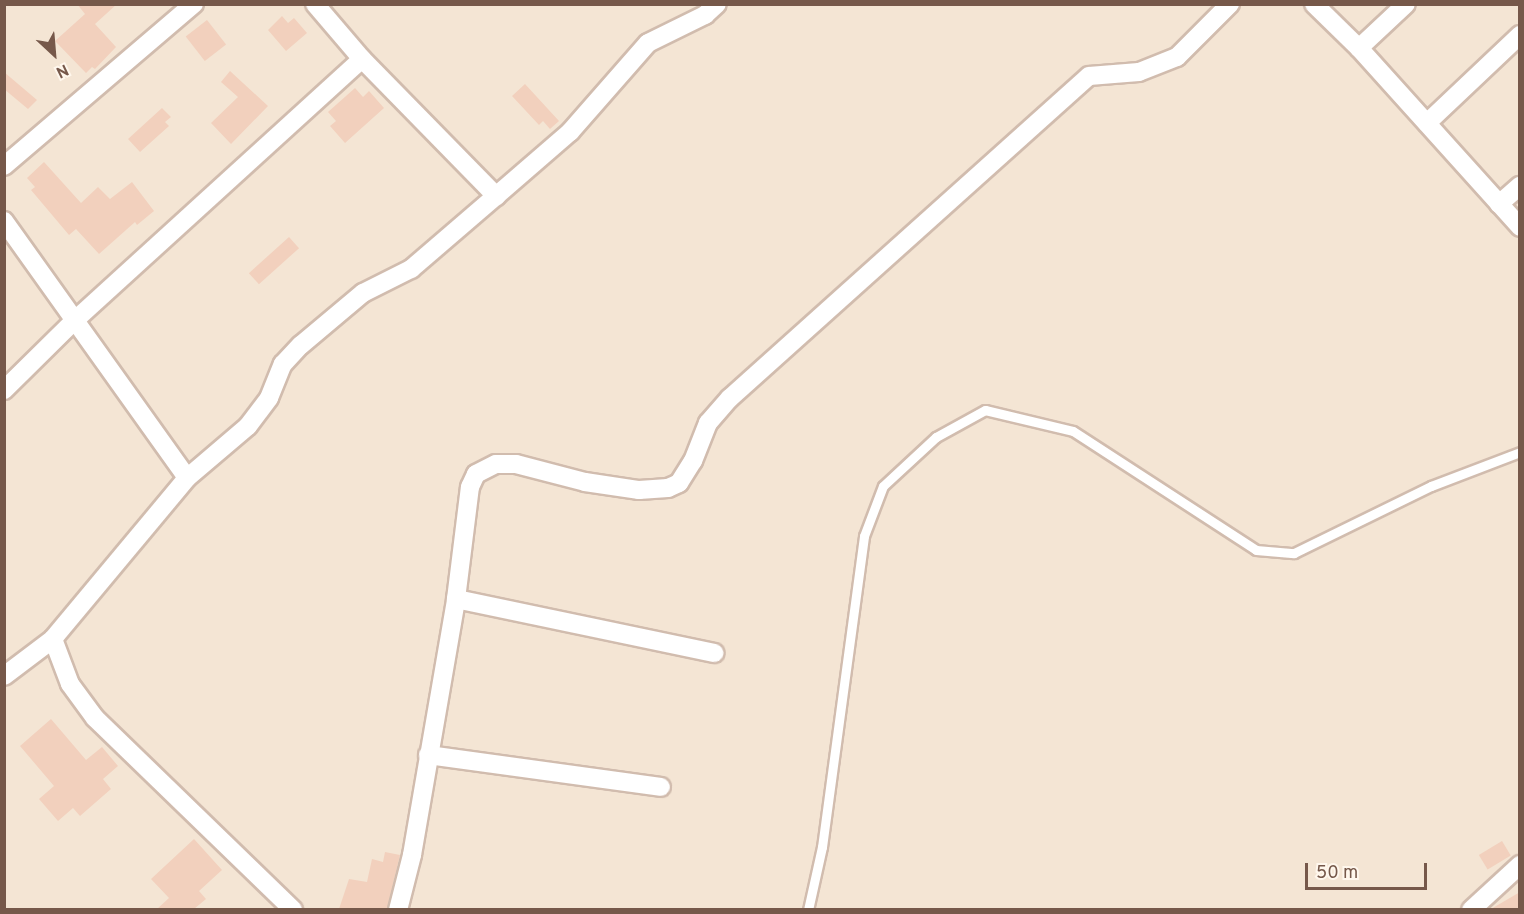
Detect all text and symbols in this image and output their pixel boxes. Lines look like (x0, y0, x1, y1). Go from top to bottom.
north arrow (24, 24, 84, 84)
text: N (52, 59, 71, 82)
scale bar (1308, 851, 1430, 889)
text: 50 m (1316, 862, 1358, 885)

